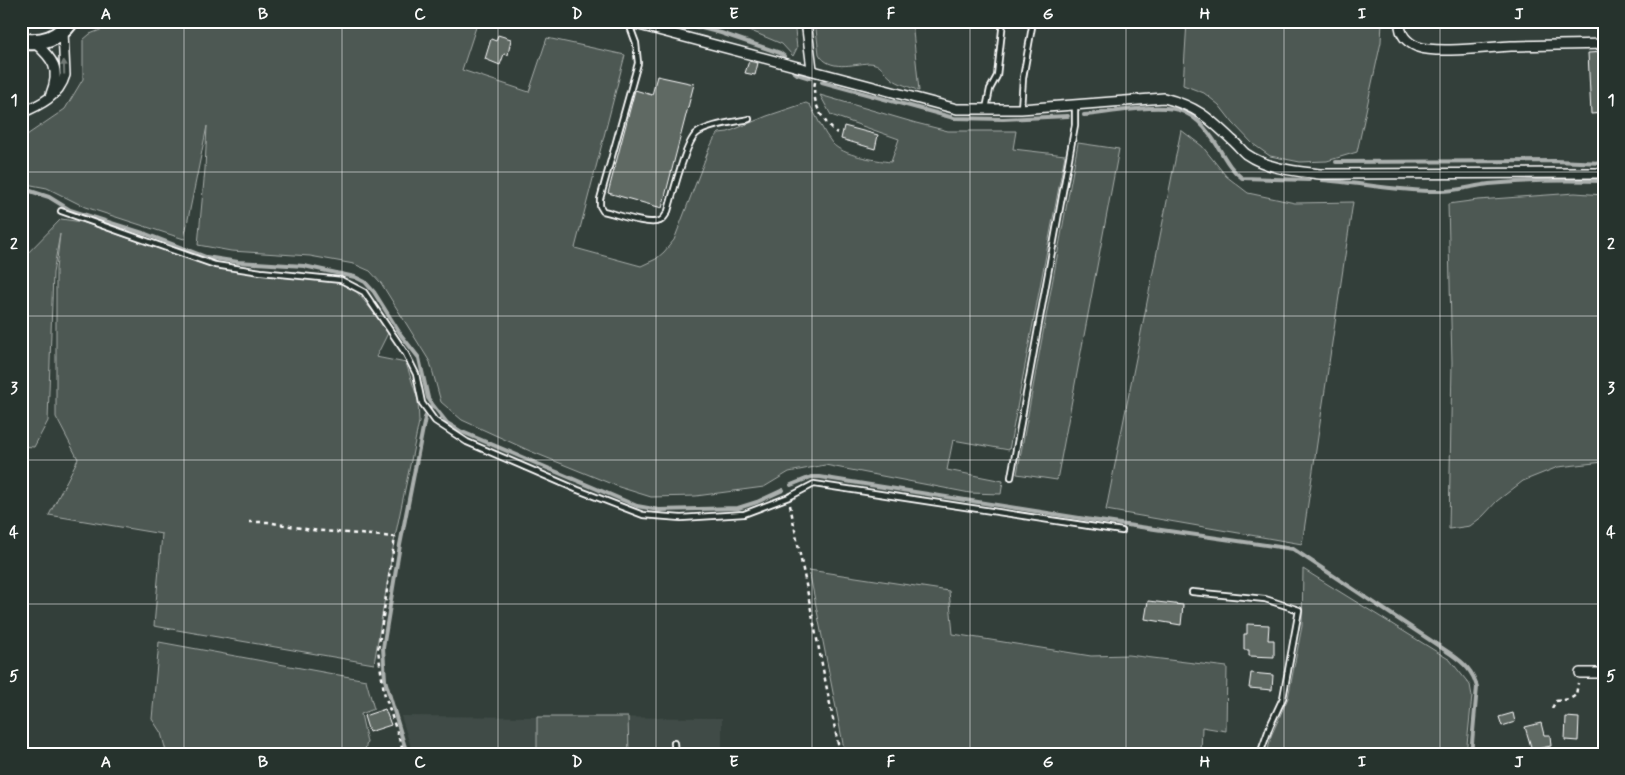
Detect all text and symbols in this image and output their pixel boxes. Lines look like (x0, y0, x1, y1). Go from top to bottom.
text: A (101, 4, 111, 25)
text: B (258, 4, 268, 25)
text: C (414, 4, 426, 25)
text: D (571, 4, 583, 25)
text: E (729, 4, 739, 25)
text: F (887, 4, 896, 25)
text: G (1043, 4, 1054, 25)
text: H (1200, 4, 1211, 25)
text: I (1358, 4, 1367, 25)
text: J (1514, 4, 1524, 25)
one-way arrow (60, 59, 68, 75)
text: 1 (10, 90, 18, 111)
text: 1 (1607, 90, 1615, 111)
text: 2 (10, 234, 18, 255)
text: 2 (1607, 234, 1615, 255)
text: 3 (10, 378, 18, 399)
text: 3 (1607, 378, 1615, 399)
text: 4 (9, 522, 19, 543)
text: 4 (1606, 522, 1616, 543)
text: 5 (9, 666, 19, 687)
text: 5 (1606, 666, 1616, 687)
text: A (101, 752, 111, 773)
text: B (258, 752, 268, 773)
text: C (414, 752, 426, 773)
text: D (571, 752, 583, 773)
text: E (729, 752, 739, 773)
text: F (887, 752, 896, 773)
text: G (1043, 752, 1054, 773)
text: H (1200, 752, 1211, 773)
text: I (1358, 752, 1367, 773)
text: J (1514, 752, 1524, 773)

